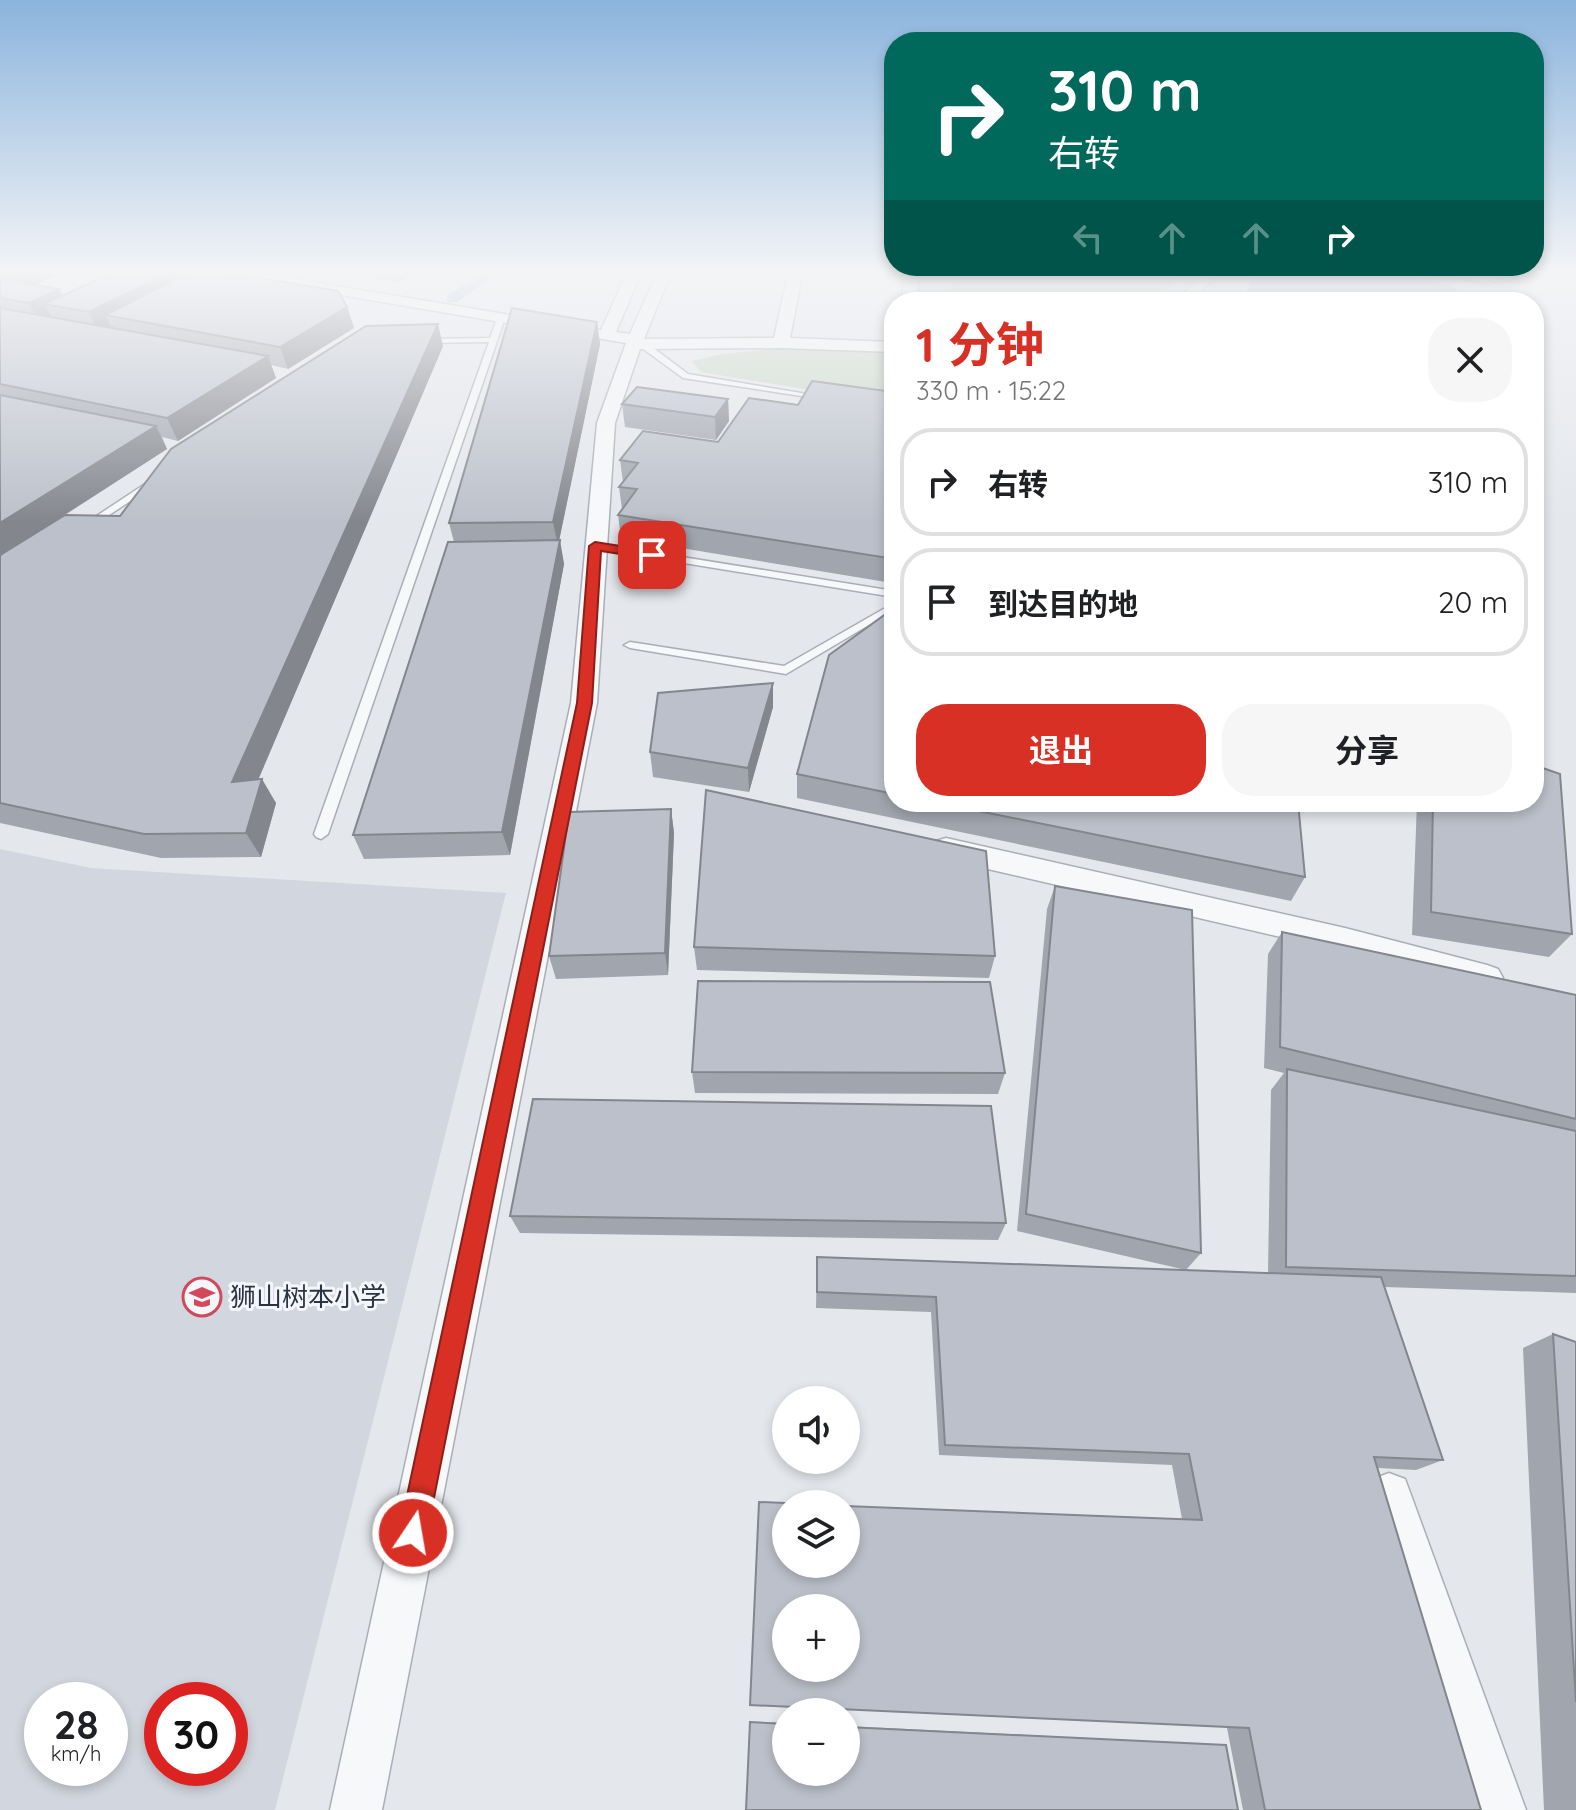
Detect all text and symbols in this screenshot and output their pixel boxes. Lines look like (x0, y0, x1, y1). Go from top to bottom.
text: 310 m (1048, 55, 1202, 125)
icon: right (916, 64, 1020, 168)
text: 右转 (1048, 130, 1120, 175)
icon: left (1066, 216, 1110, 260)
icon: ahead (1150, 216, 1194, 260)
icon: ahead (1234, 216, 1278, 260)
icon: right (1318, 216, 1362, 260)
text: 1 分钟 (916, 314, 1044, 374)
button: close (1428, 318, 1512, 402)
text: 330 m · 15:22 (916, 374, 1066, 407)
icon: right (920, 460, 964, 504)
text: 310 m (1428, 463, 1508, 501)
text: 右转 (988, 465, 1048, 503)
pin (618, 521, 686, 589)
icon: arrive (630, 533, 674, 577)
icon: arrive (920, 580, 964, 624)
text: 20 m (1438, 583, 1508, 621)
text: 到达目的地 (988, 585, 1138, 623)
button: 退出 (916, 704, 1206, 796)
button: 分享 (1222, 704, 1512, 796)
school or university icon: 狮山树本小学 (181, 1276, 223, 1318)
place label: 狮山树本小学 (230, 1280, 386, 1313)
map controls (772, 1386, 860, 1786)
button: sound (772, 1386, 860, 1474)
button: layers (772, 1490, 860, 1578)
position arrow (371, 1491, 455, 1575)
button: + (772, 1594, 860, 1682)
speed limit sign: 30 (144, 1682, 248, 1786)
button: − (772, 1698, 860, 1786)
text: 28 (54, 1699, 98, 1749)
text: km/h (51, 1741, 101, 1766)

